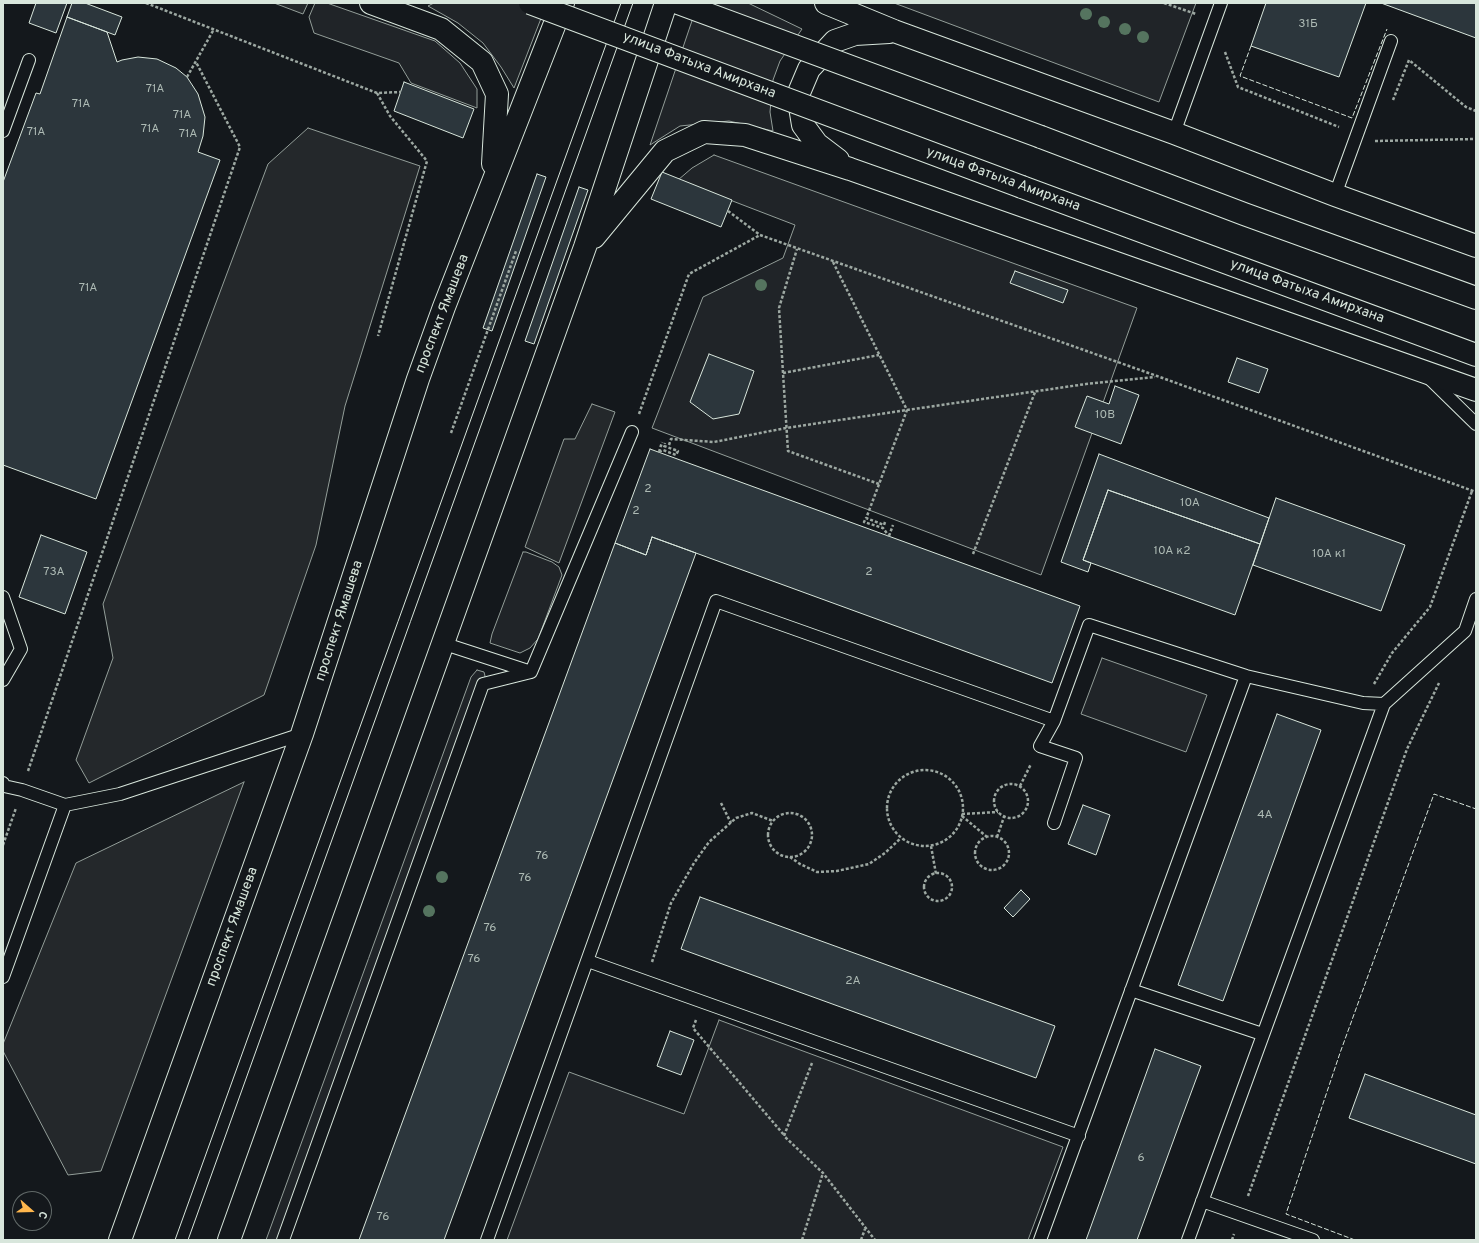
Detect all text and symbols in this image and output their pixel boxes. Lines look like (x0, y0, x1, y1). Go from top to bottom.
house number: 31Б (1298, 18, 1318, 32)
street label: улица Фатыха Амирхана (620, 29, 778, 103)
house number: 71А (146, 83, 164, 97)
house number: 71А (72, 98, 90, 112)
house number: 71А (173, 109, 191, 123)
house number: 71А (141, 123, 159, 137)
house number: 71А (27, 126, 45, 140)
house number: 71А (179, 128, 197, 142)
street label: улица Фатыха Амирхана (924, 144, 1082, 216)
street label: проспект Ямашева (413, 252, 473, 376)
street label: улица Фатыха Амирхана (1228, 256, 1386, 328)
house number: 71А (79, 282, 97, 296)
house number: 10В (1095, 409, 1115, 423)
house number: 2 (644, 483, 652, 497)
house number: 10А (1180, 497, 1200, 511)
house number: 2 (632, 505, 640, 519)
house number: 10А к2 (1154, 545, 1190, 559)
house number: 10А к1 (1312, 548, 1346, 562)
street label: проспект Ямашева (313, 559, 367, 683)
house number: 73А (43, 566, 65, 580)
house number: 2 (865, 566, 873, 580)
house number: 4А (1257, 809, 1273, 823)
house number: 76 (536, 850, 548, 864)
street label: проспект Ямашева (204, 865, 262, 989)
house number: 76 (519, 872, 531, 886)
house number: 76 (484, 922, 496, 936)
house number: 76 (468, 953, 480, 967)
house number: 2А (845, 975, 861, 989)
house number: 6 (1137, 1152, 1145, 1166)
north arrow (12, 1191, 52, 1231)
text: С (35, 1209, 50, 1220)
house number: 76 (377, 1211, 389, 1225)

